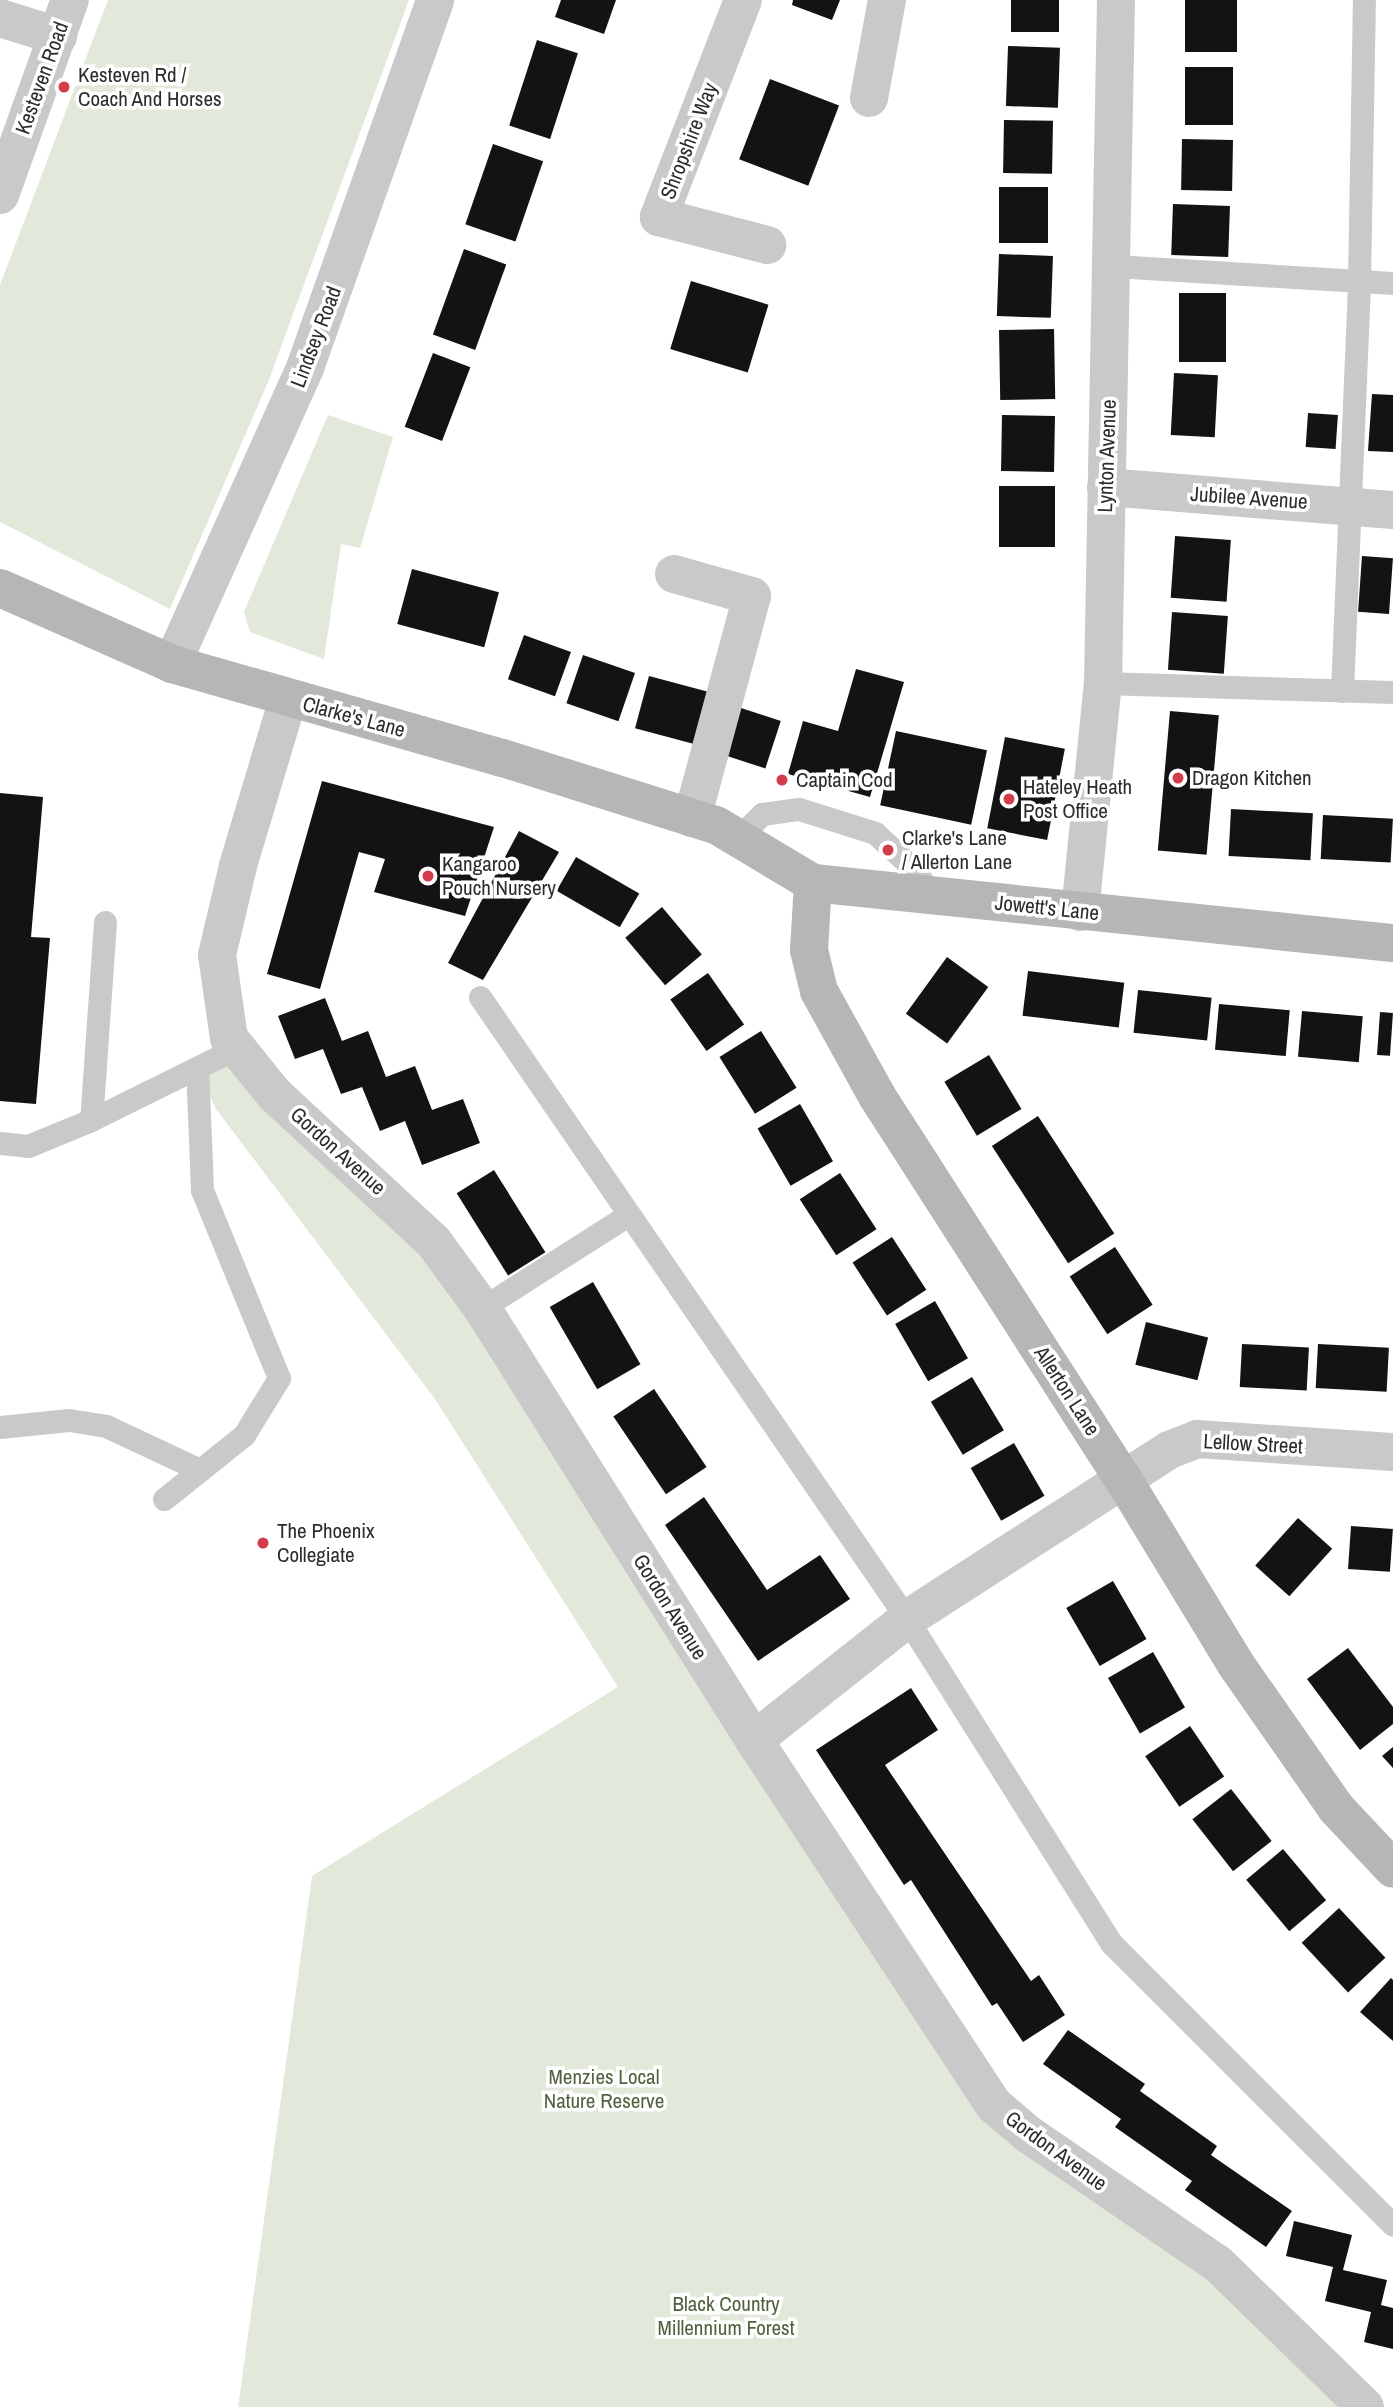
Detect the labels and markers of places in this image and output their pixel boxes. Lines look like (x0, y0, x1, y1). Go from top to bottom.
place label: Kesteven Rd / Coach And Horses (78, 62, 223, 112)
marker: Kesteven Rd / Coach And Horses (56, 79, 72, 95)
place label: Dragon Kitchen (1192, 765, 1312, 791)
place label: Captain Cod (796, 767, 893, 793)
marker: Dragon Kitchen (1170, 770, 1186, 786)
marker: Captain Cod (774, 772, 790, 788)
place label: Hateley Heath Post Office (1023, 774, 1132, 824)
marker: Hateley Heath Post Office (1001, 791, 1017, 807)
place label: Clarke's Lane / Allerton Lane (902, 825, 1013, 875)
marker: Clarke's Lane / Allerton Lane (880, 842, 896, 858)
place label: Kangaroo Pouch Nursery (442, 851, 556, 901)
marker: Kangaroo Pouch Nursery (420, 868, 436, 884)
place label: The Phoenix Collegiate (277, 1518, 375, 1568)
marker: The Phoenix Collegiate (255, 1535, 271, 1551)

